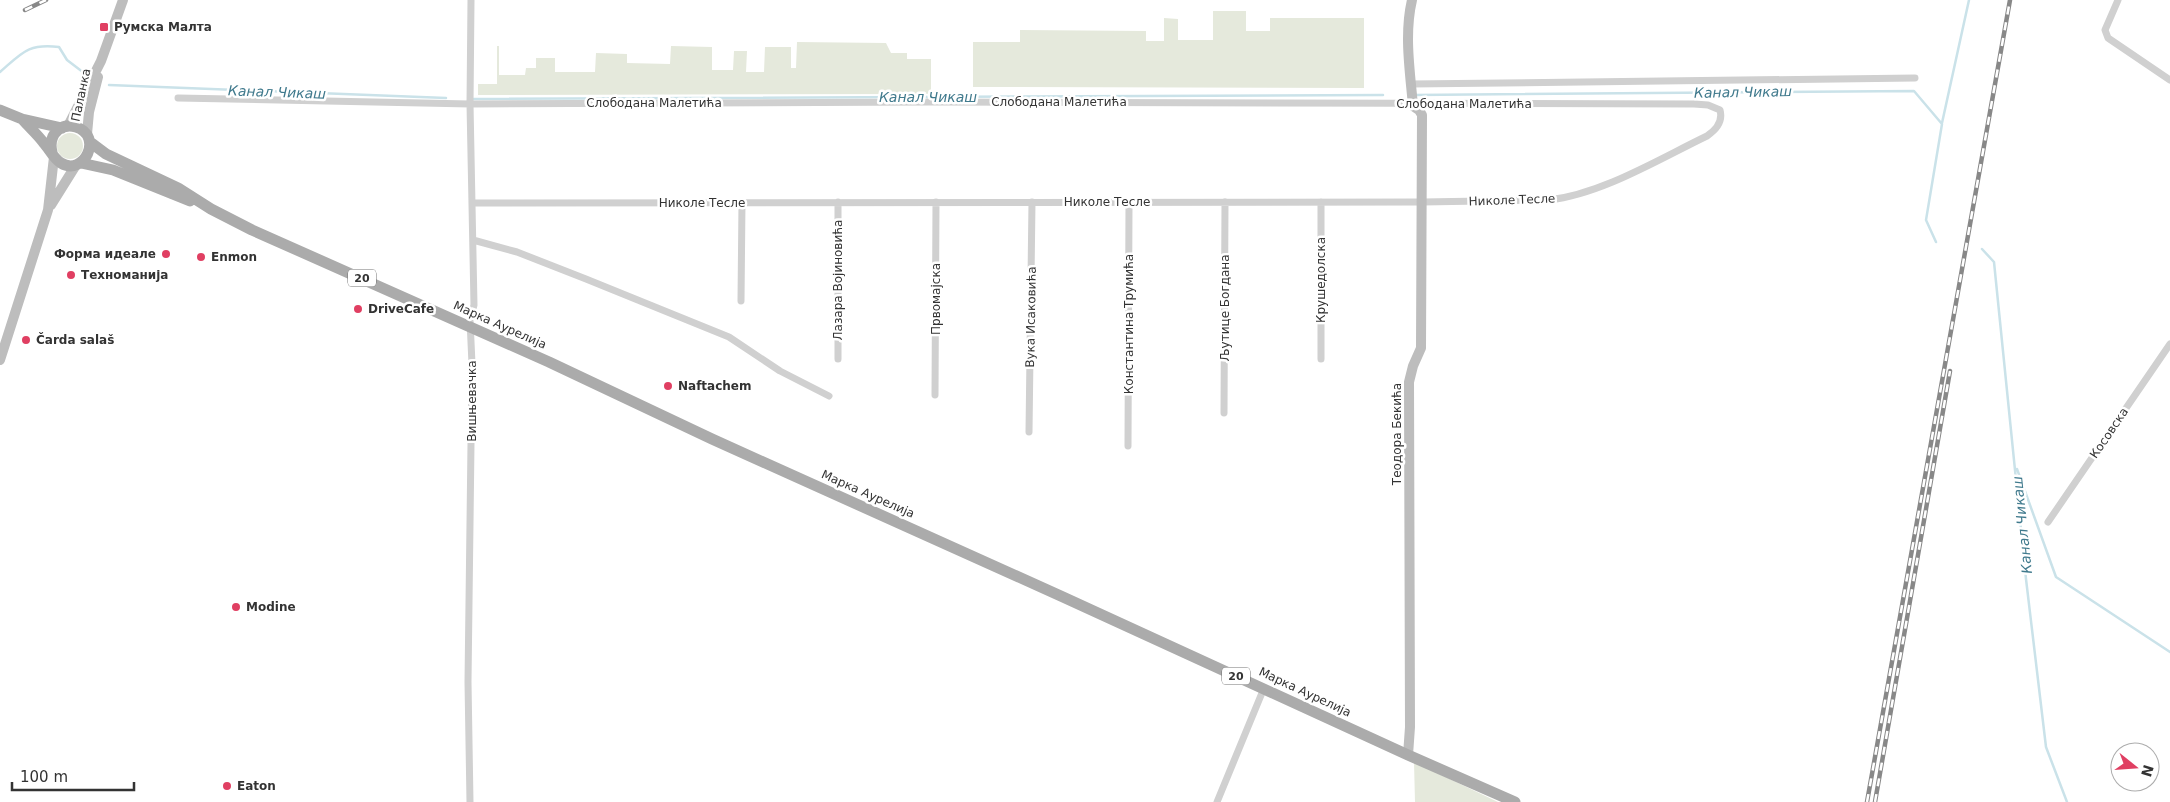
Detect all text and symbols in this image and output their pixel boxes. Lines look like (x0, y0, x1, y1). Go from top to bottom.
place label: Румска Малта (114, 20, 212, 34)
marker: Румска Малта (98, 21, 110, 33)
street label: Паланка (69, 67, 93, 123)
water label: Канал Чикаш (228, 82, 327, 102)
water label: Канал Чикаш (1694, 83, 1792, 101)
water label: Канал Чикаш (879, 89, 977, 105)
street label: Слободана Малетића (991, 95, 1127, 109)
street label: Слободана Малетића (586, 96, 722, 110)
street label: Слободана Малетића (1396, 97, 1532, 111)
street label: Николе Тесле (1468, 191, 1556, 209)
street label: Николе Тесле (1064, 195, 1150, 209)
street label: Николе Тесле (659, 196, 745, 210)
street label: Лазара Војиновића (831, 220, 845, 340)
street label: Крушедолска (1314, 237, 1328, 323)
place label: Форма идеале (54, 247, 156, 261)
marker: Форма идеале (160, 248, 172, 260)
place label: Enmon (211, 250, 257, 264)
marker: Enmon (195, 251, 207, 263)
street label: Константина Трумића (1122, 254, 1136, 394)
street label: Љутице Богдана (1218, 254, 1232, 362)
street label: Првомајска (929, 263, 943, 335)
street label: Вука Исаковића (1023, 266, 1039, 368)
place label: Техноманија (81, 268, 168, 282)
marker: Техноманија (65, 269, 77, 281)
road number: 20 (348, 270, 376, 286)
street label: Марка Аурелија (451, 298, 549, 352)
place label: DriveCafe (368, 302, 434, 316)
marker: DriveCafe (352, 303, 364, 315)
place label: Čarda salaš (36, 332, 114, 347)
marker: Čarda salaš (20, 334, 32, 346)
street label: Вишњевачка (465, 360, 479, 442)
place label: Naftachem (678, 379, 752, 393)
marker: Naftachem (662, 380, 674, 392)
street label: Теодора Бекића (1390, 383, 1404, 486)
street label: Косовска (2087, 405, 2131, 461)
street label: Марка Аурелија (819, 467, 917, 521)
water label: Канал Чикаш (2009, 475, 2035, 575)
place label: Modine (246, 600, 296, 614)
marker: Modine (230, 601, 242, 613)
street label: Марка Аурелија (1257, 664, 1353, 720)
road number: 20 (1222, 668, 1250, 684)
north arrow (2110, 742, 2160, 792)
scale bar (12, 760, 135, 792)
text: N (2138, 763, 2157, 779)
text: 100 m (20, 768, 68, 786)
place label: Eaton (237, 779, 276, 793)
marker: Eaton (221, 780, 233, 792)

